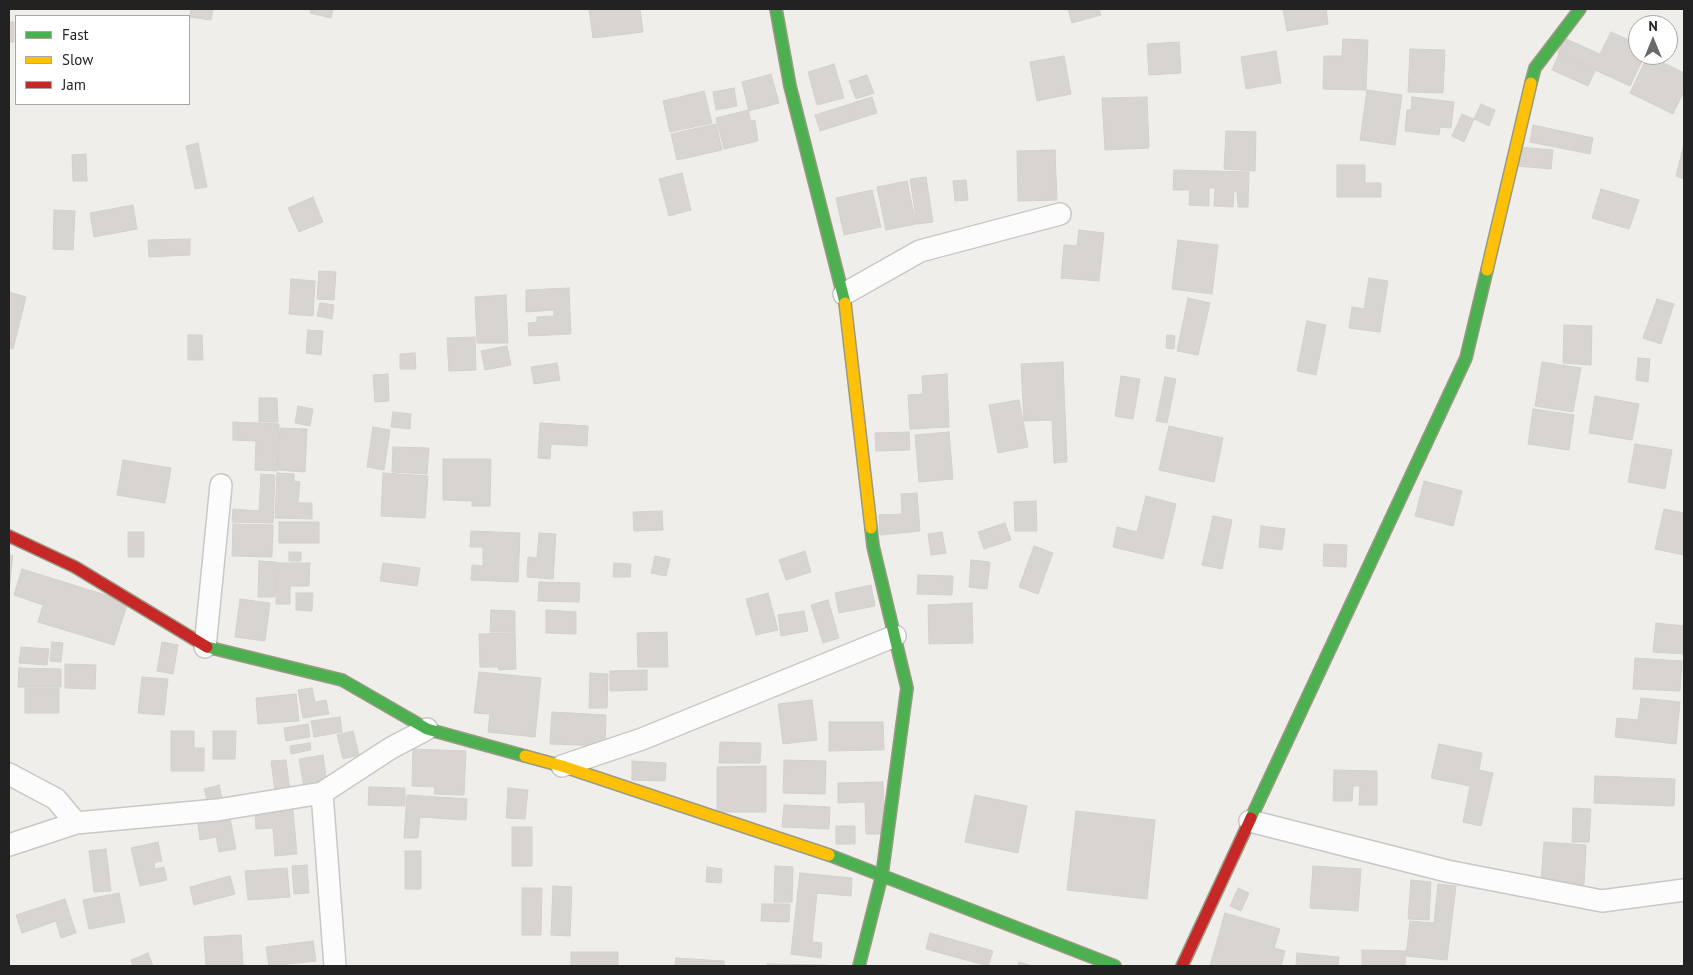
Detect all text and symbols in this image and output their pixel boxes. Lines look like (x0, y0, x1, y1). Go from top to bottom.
legend (15, 15, 190, 105)
north arrow (1628, 15, 1678, 65)
text: N (1648, 17, 1658, 35)
text: Fast (62, 25, 89, 44)
text: Slow (62, 50, 93, 69)
text: Jam (62, 75, 86, 94)

